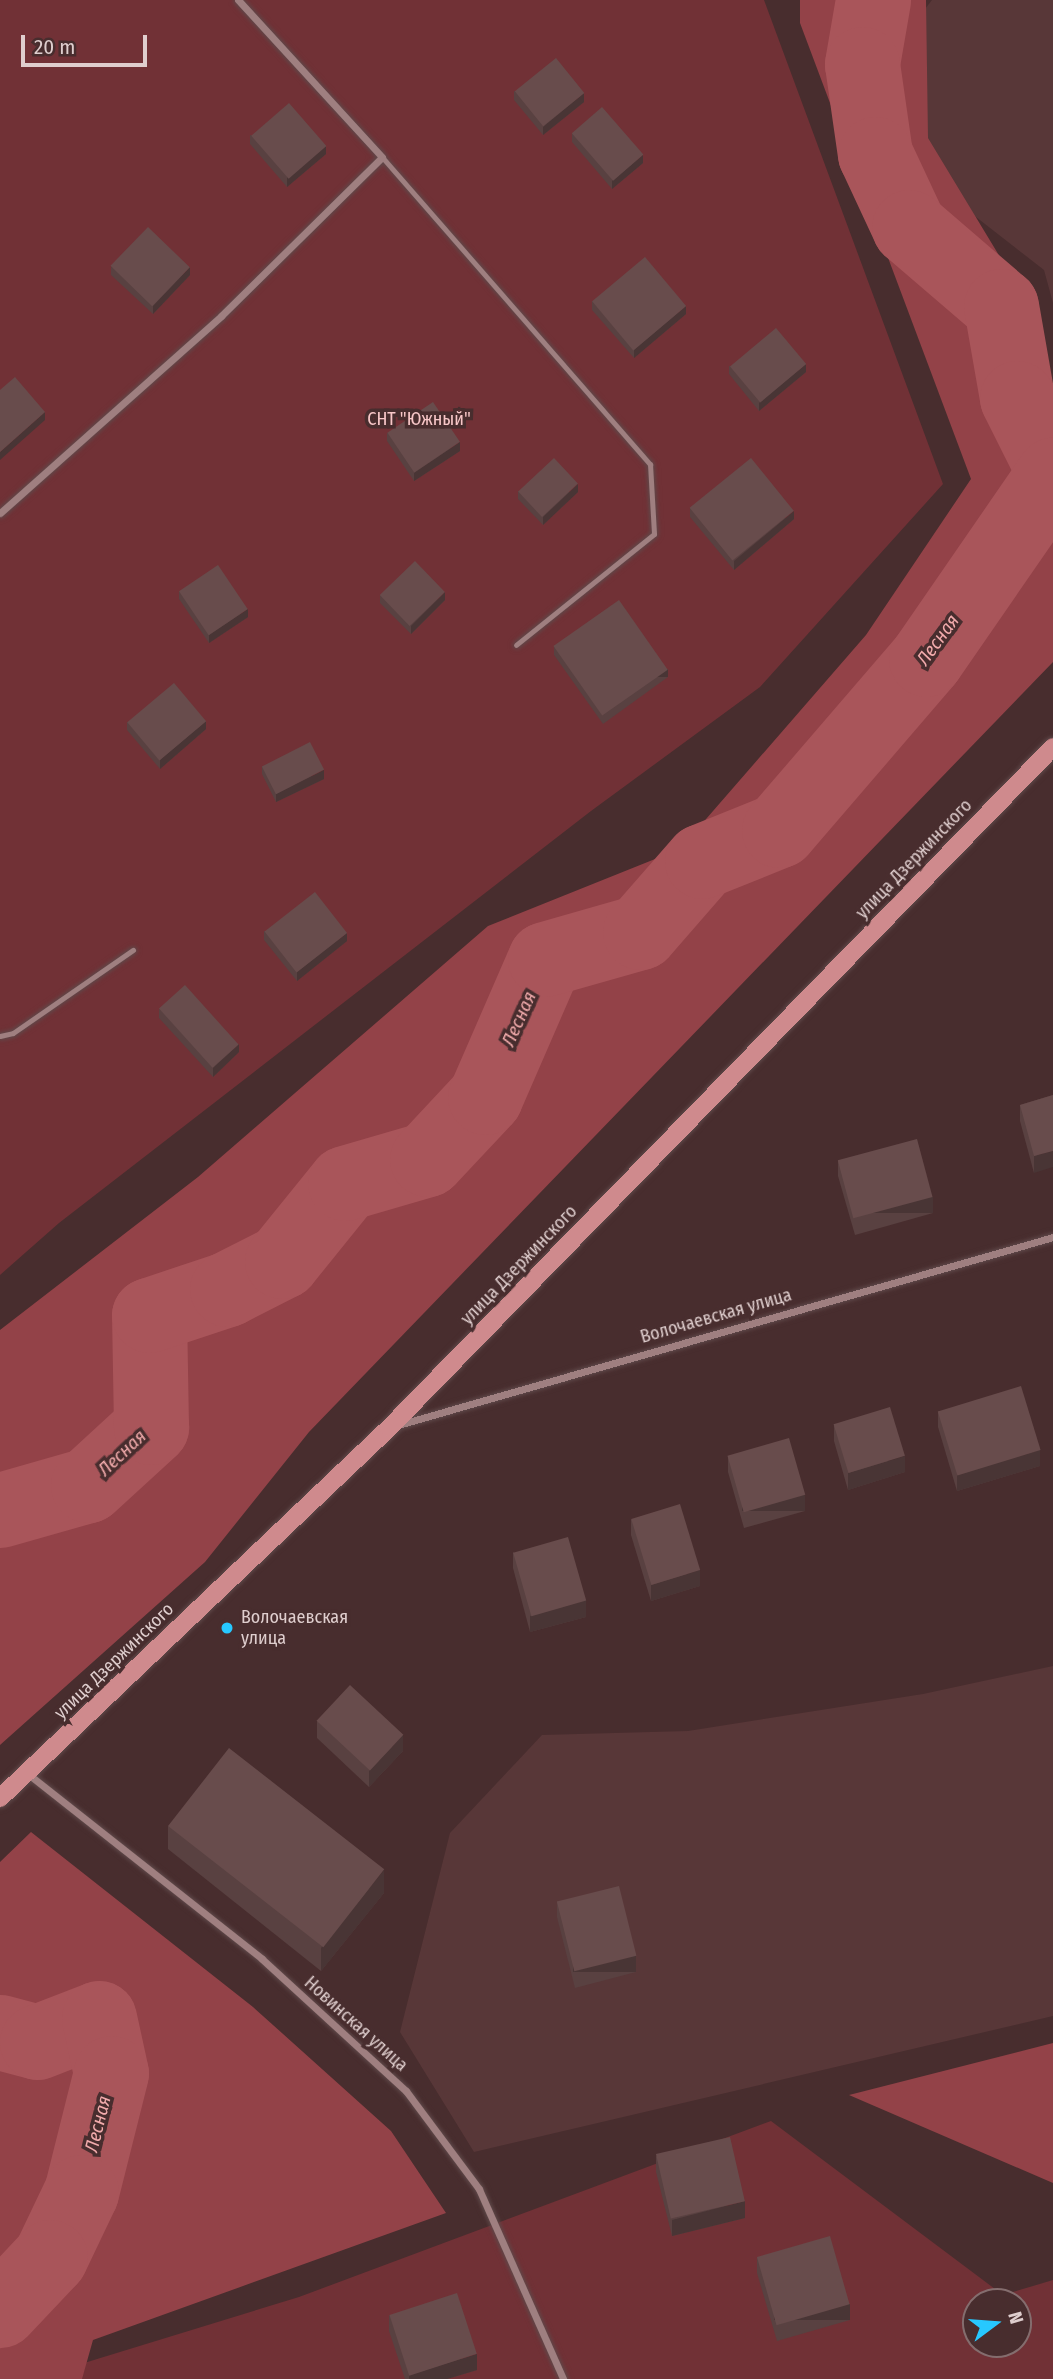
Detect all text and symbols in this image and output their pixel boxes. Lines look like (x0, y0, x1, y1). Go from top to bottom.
scale bar (24, 21, 150, 65)
text: 20 m (34, 34, 75, 60)
park label: СНТ "Южный" (367, 408, 471, 430)
water label: Лесная (912, 610, 964, 670)
street label: улица Дзержинского (851, 795, 977, 923)
water label: Лесная (497, 988, 541, 1050)
street label: улица Дзержинского (456, 1201, 582, 1329)
street label: Волочаевская улица (638, 1284, 794, 1348)
water label: Лесная (93, 1425, 151, 1481)
street label: улица Дзержинского (50, 1598, 178, 1724)
place label: Волочаевская улица (241, 1607, 348, 1650)
marker: Волочаевская улица (219, 1620, 235, 1636)
street label: Новинская улица (300, 1972, 412, 2076)
water label: Лесная (80, 2093, 116, 2155)
north arrow (962, 2288, 1032, 2358)
text: N (1003, 2309, 1028, 2326)

